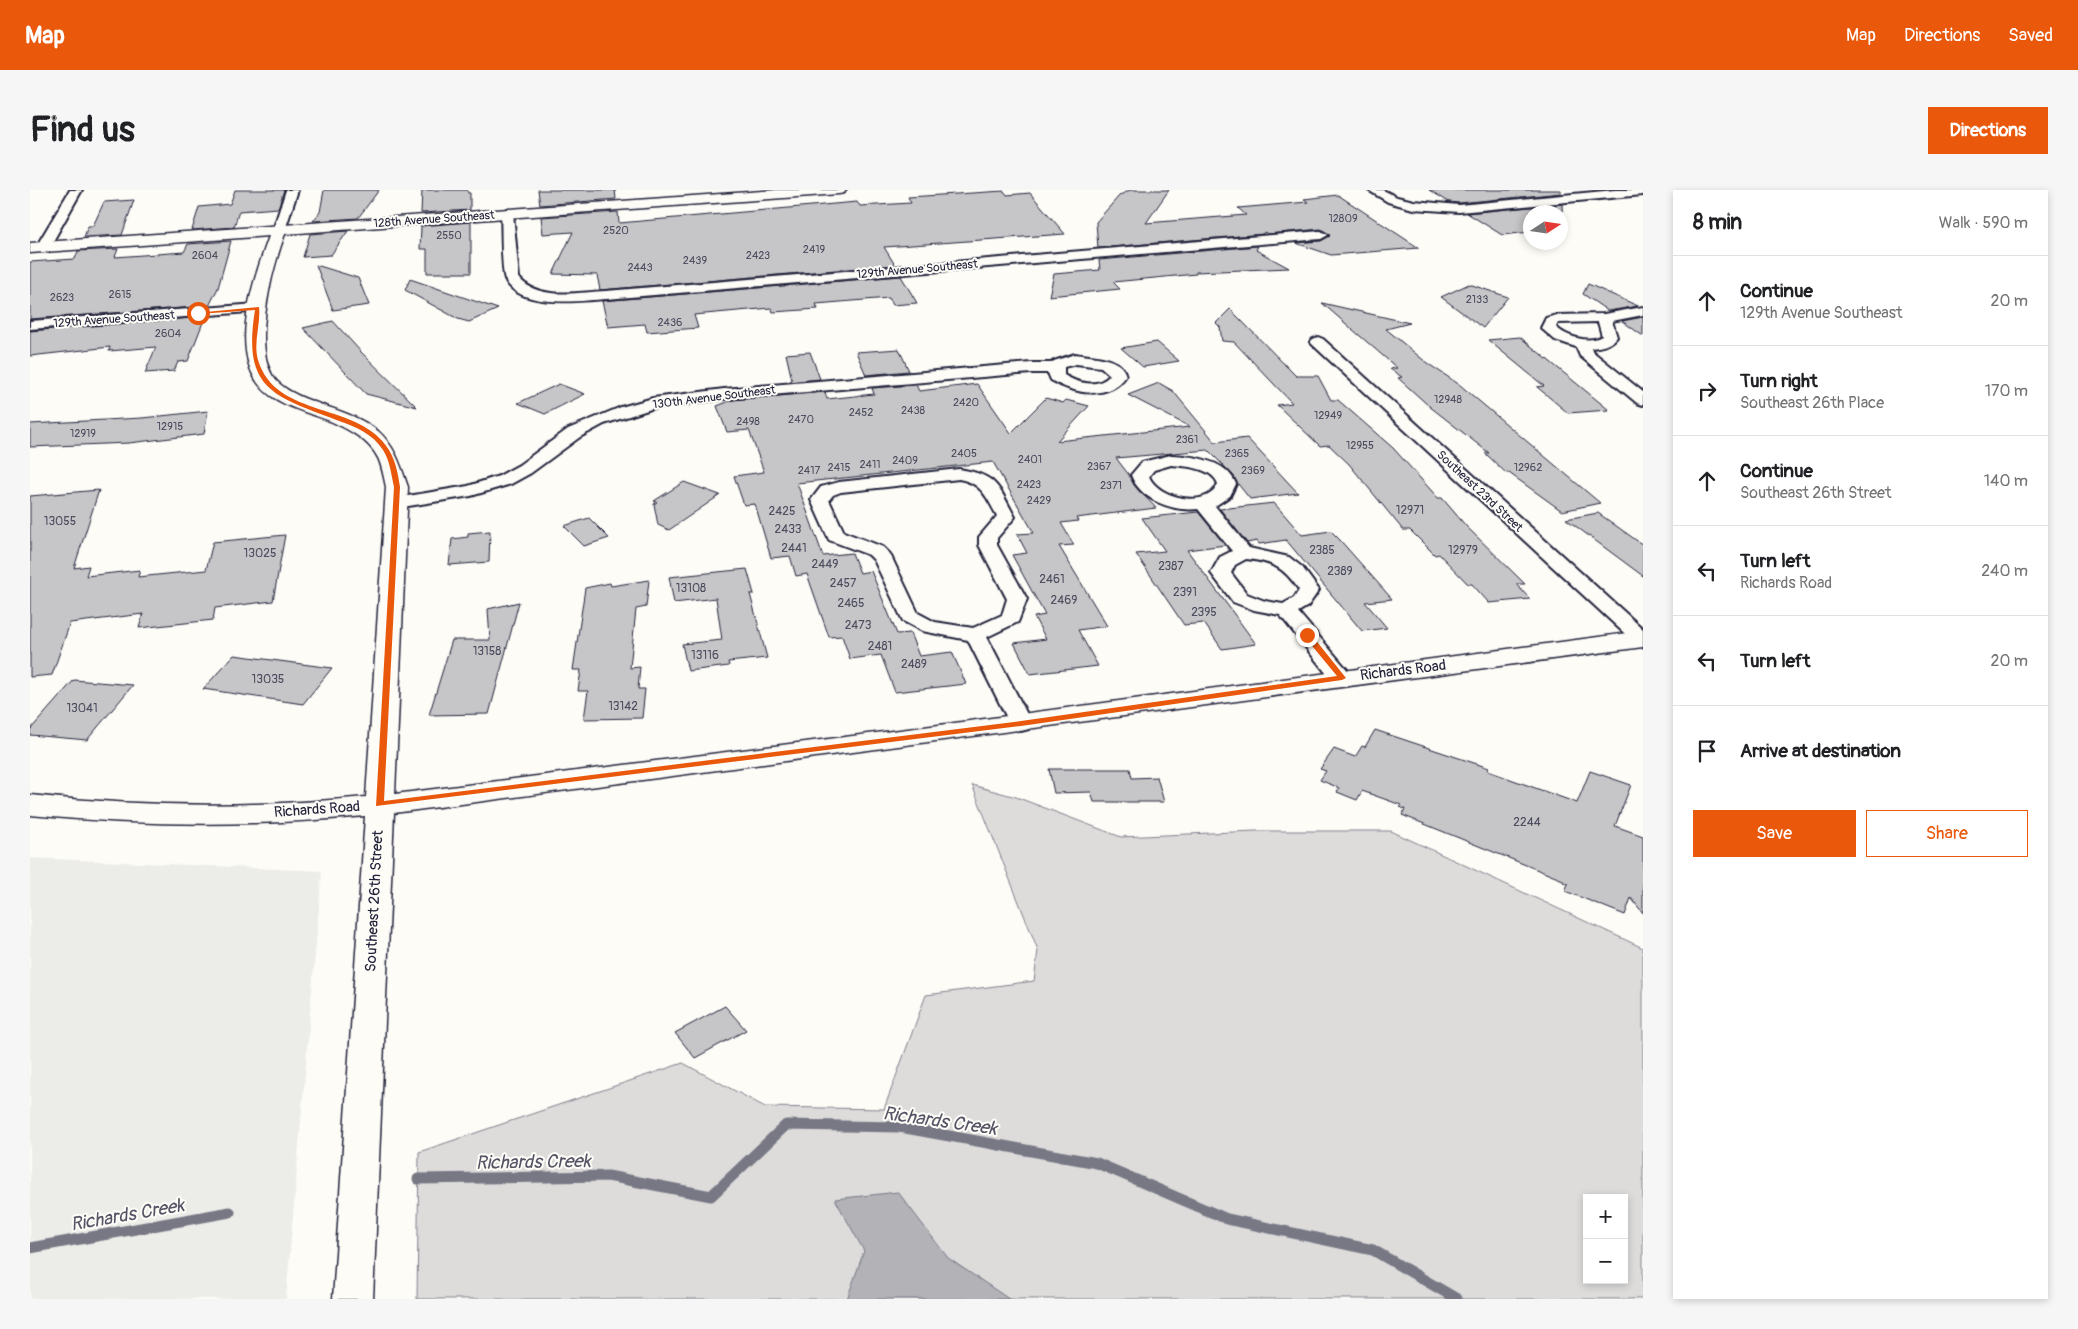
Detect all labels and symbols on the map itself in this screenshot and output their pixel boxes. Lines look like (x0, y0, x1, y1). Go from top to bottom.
north arrow (1523, 205, 1568, 250)
street label: 128th Avenue Southeast (373, 208, 495, 231)
house number: 12809 (1328, 212, 1358, 225)
house number: 2520 (603, 224, 629, 237)
house number: 2550 (436, 229, 462, 242)
house number: 2419 (803, 243, 826, 256)
house number: 2604 (192, 249, 219, 262)
house number: 2423 (746, 249, 770, 262)
house number: 2439 (683, 254, 707, 267)
street label: 129th Avenue Southeast (856, 257, 979, 282)
house number: 2443 (627, 261, 653, 274)
house number: 2615 (109, 288, 131, 301)
house number: 2623 (50, 291, 74, 304)
house number: 2133 (1466, 293, 1488, 306)
route start (187, 302, 210, 325)
street label: 129th Avenue Southeast (53, 308, 175, 331)
house number: 2436 (657, 316, 683, 329)
house number: 2604 (155, 327, 182, 340)
street label: 130th Avenue Southeast (652, 382, 777, 412)
house number: 12948 (1434, 393, 1462, 406)
house number: 2420 (953, 396, 979, 409)
house number: 2438 (901, 404, 926, 417)
house number: 2452 (849, 406, 873, 419)
house number: 12949 (1314, 409, 1342, 422)
house number: 2470 (788, 413, 814, 426)
house number: 2498 (736, 415, 760, 428)
house number: 12915 (157, 420, 183, 433)
house number: 12919 (70, 427, 96, 440)
house number: 2361 (1176, 433, 1198, 446)
house number: 12955 (1346, 439, 1374, 452)
house number: 2405 (951, 447, 977, 460)
house number: 2365 (1225, 447, 1249, 460)
street label: Southeast 23rd Street (1433, 448, 1526, 535)
house number: 2401 (1018, 453, 1042, 466)
house number: 2409 (892, 454, 918, 467)
house number: 2411 (859, 458, 881, 471)
house number: 2367 (1087, 460, 1111, 473)
house number: 2415 (828, 461, 850, 474)
house number: 12962 (1514, 461, 1542, 474)
house number: 2417 (798, 464, 821, 477)
house number: 2369 (1241, 464, 1265, 477)
house number: 2423 (1017, 478, 1041, 491)
house number: 2371 (1100, 479, 1122, 492)
house number: 2429 (1027, 494, 1052, 507)
house number: 12971 (1396, 503, 1424, 518)
house number: 2425 (769, 504, 795, 519)
house number: 13055 (44, 514, 76, 529)
house number: 2433 (774, 522, 802, 537)
house number: 2441 (781, 541, 807, 556)
house number: 2385 (1309, 543, 1335, 558)
house number: 12979 (1448, 543, 1478, 558)
house number: 13025 (244, 546, 276, 561)
house number: 2449 (812, 557, 838, 572)
house number: 2387 (1158, 559, 1184, 574)
house number: 2389 (1327, 564, 1353, 579)
house number: 2461 (1039, 572, 1065, 587)
house number: 2457 (830, 576, 857, 591)
house number: 13108 (676, 581, 706, 596)
house number: 2391 (1173, 585, 1197, 600)
house number: 2469 (1051, 593, 1077, 608)
house number: 2465 (837, 596, 865, 611)
house number: 2395 (1191, 605, 1217, 620)
house number: 2473 (845, 618, 872, 633)
route end (1296, 624, 1319, 647)
house number: 2481 (868, 639, 892, 654)
house number: 13158 (473, 644, 501, 659)
house number: 13116 (691, 648, 719, 663)
street label: Richards Road (1359, 656, 1447, 685)
house number: 2489 (901, 657, 927, 672)
house number: 13035 (252, 672, 284, 687)
house number: 13142 (608, 699, 638, 714)
house number: 13041 (66, 701, 98, 716)
street label: Richards Road (273, 797, 361, 822)
house number: 2244 (1513, 815, 1541, 830)
street label: Southeast 26th Street (361, 829, 388, 972)
water label: Richards Creek (881, 1101, 1000, 1141)
water label: Richards Creek (475, 1149, 593, 1175)
water label: Richards Creek (69, 1193, 188, 1237)

